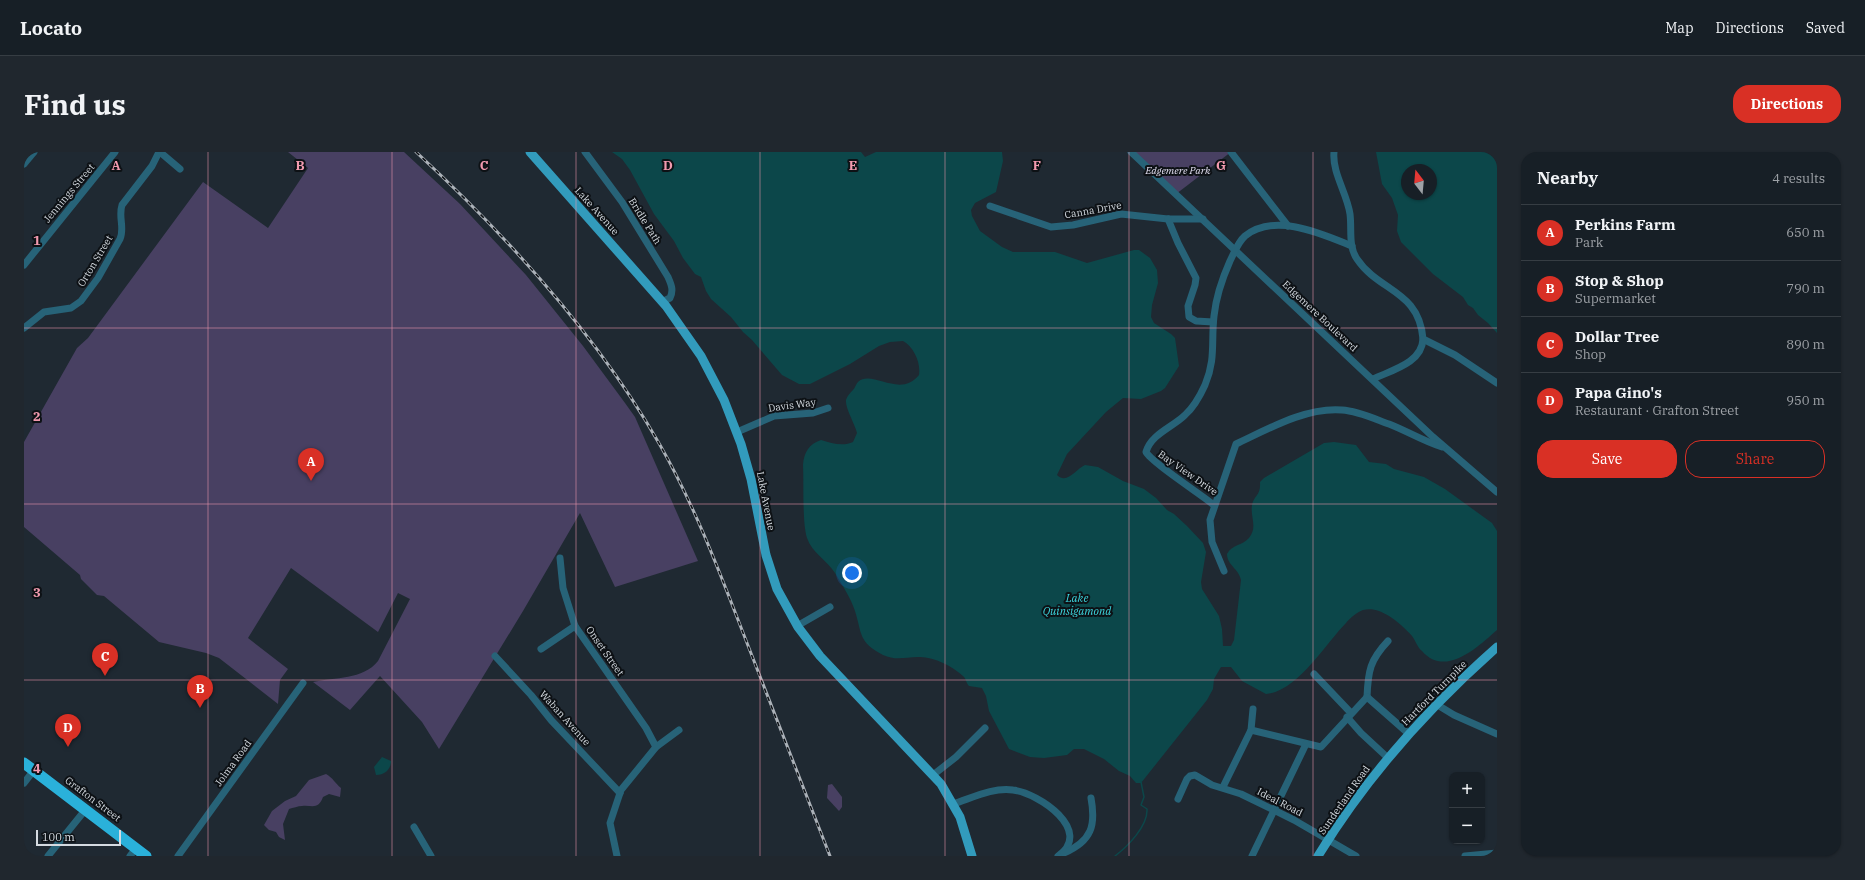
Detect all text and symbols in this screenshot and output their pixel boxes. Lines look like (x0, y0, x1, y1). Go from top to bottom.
text: Locato (20, 16, 82, 40)
text: Map (1665, 19, 1694, 37)
text: Directions (1716, 19, 1784, 37)
text: Saved (1806, 19, 1845, 37)
button: Directions (1733, 85, 1841, 123)
text: Find us (24, 86, 126, 123)
text: A (111, 157, 121, 174)
text: B (295, 157, 305, 174)
text: C (480, 157, 489, 174)
text: D (663, 157, 673, 174)
text: E (849, 157, 857, 174)
text: F (1033, 157, 1041, 174)
text: G (1216, 157, 1226, 174)
street label: Jennings Street (41, 161, 98, 225)
park label: Edgemere Park (1145, 164, 1211, 177)
north arrow (1401, 164, 1437, 200)
text: Nearby (1537, 167, 1598, 189)
text: 4 results (1772, 170, 1825, 187)
street label: Lake Avenue (572, 184, 622, 238)
street label: Bridle Path (626, 195, 664, 247)
street label: Canna Drive (1063, 199, 1123, 221)
text: Perkins Farm (1575, 215, 1676, 234)
text: A (1545, 224, 1555, 241)
text: 650 m (1786, 224, 1825, 241)
text: 1 (33, 232, 41, 249)
street label: Orton Street (75, 233, 116, 289)
text: Park (1575, 234, 1603, 251)
text: Stop & Shop (1575, 271, 1664, 290)
street label: Edgemere Boulevard (1280, 278, 1360, 354)
text: B (1545, 280, 1555, 297)
text: 790 m (1786, 280, 1825, 297)
text: Supermarket (1575, 290, 1656, 307)
text: Dollar Tree (1575, 327, 1659, 346)
text: C (1546, 336, 1554, 353)
text: 890 m (1786, 336, 1825, 353)
text: Shop (1575, 346, 1606, 363)
text: Papa Gino's (1575, 383, 1662, 402)
text: D (1545, 392, 1555, 409)
text: 950 m (1786, 392, 1825, 409)
street label: Davis Way (767, 395, 817, 415)
text: Restaurant · Grafton Street (1575, 402, 1739, 419)
text: 2 (33, 408, 41, 425)
button: Save (1537, 440, 1677, 478)
button: Share (1685, 440, 1825, 478)
pin: A (298, 448, 324, 481)
street label: Bay View Drive (1156, 448, 1220, 498)
street label: Lake Avenue (754, 470, 778, 532)
your location (842, 563, 862, 583)
text: 3 (33, 584, 41, 601)
water label: Lake Quinsigamond (1043, 591, 1112, 618)
street label: Onset Street (583, 624, 627, 679)
pin: C (92, 643, 118, 676)
street label: Hartford Turnpike (1399, 658, 1469, 728)
pin: B (187, 675, 213, 708)
street label: Waban Avenue (537, 688, 593, 748)
pin: D (55, 714, 81, 747)
street label: Jolma Road (212, 737, 254, 789)
text: 4 (33, 760, 41, 777)
street label: Sunderland Road (1315, 763, 1373, 837)
map controls (1449, 772, 1485, 844)
button: + (1449, 772, 1485, 808)
street label: Grafton Street (63, 774, 124, 824)
street label: Ideal Road (1255, 785, 1305, 819)
button: − (1449, 808, 1485, 844)
scale bar (36, 828, 121, 847)
text: 100 m (42, 830, 75, 844)

